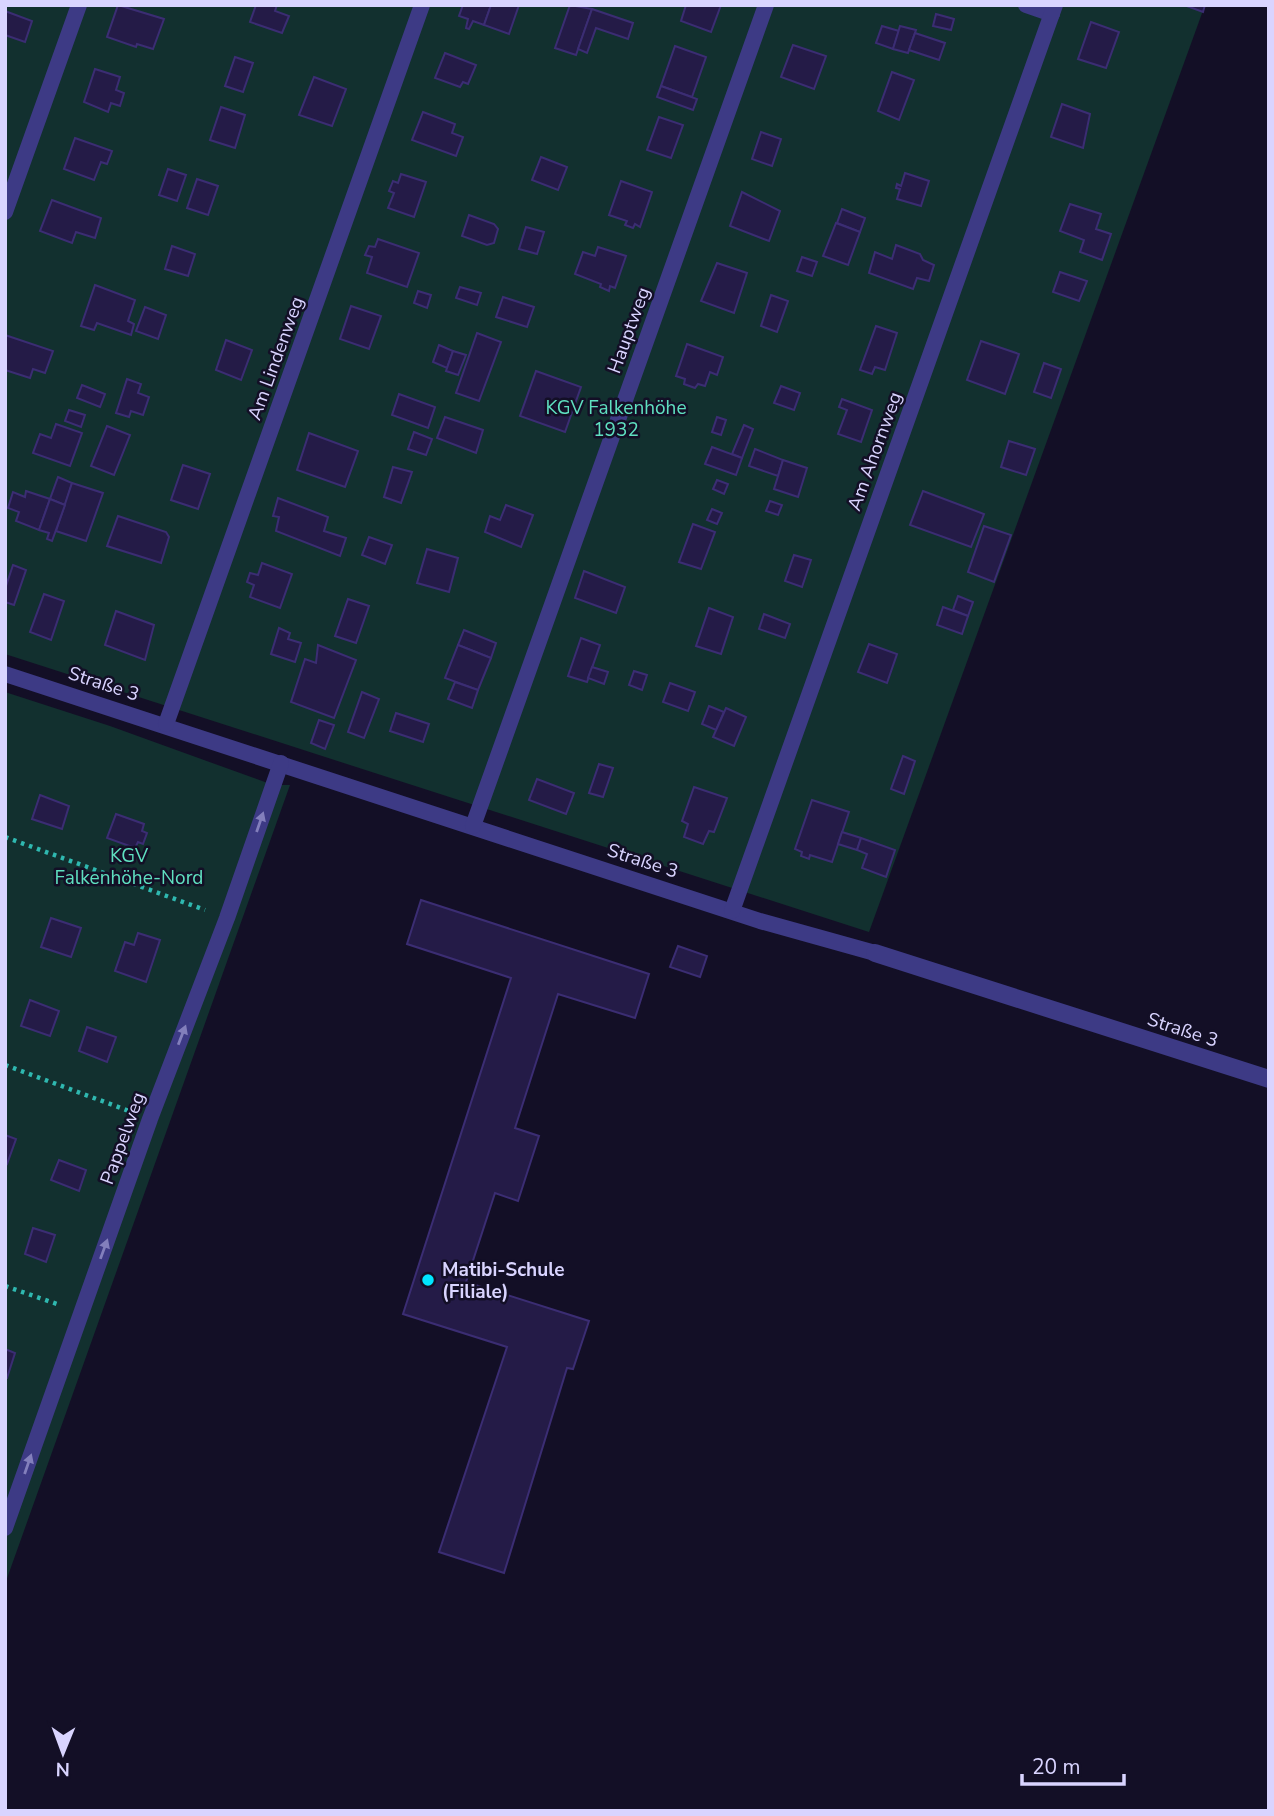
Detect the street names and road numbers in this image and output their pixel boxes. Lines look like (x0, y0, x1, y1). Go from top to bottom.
street label: Hauptweg (601, 284, 657, 377)
street label: Am Lindenweg (242, 293, 310, 424)
street label: Am Ahornweg (841, 388, 908, 514)
street label: Straße 3 (65, 660, 142, 708)
street label: Straße 3 (604, 837, 681, 885)
street label: Straße 3 (1144, 1006, 1221, 1054)
street label: Pappelweg (94, 1089, 152, 1188)

